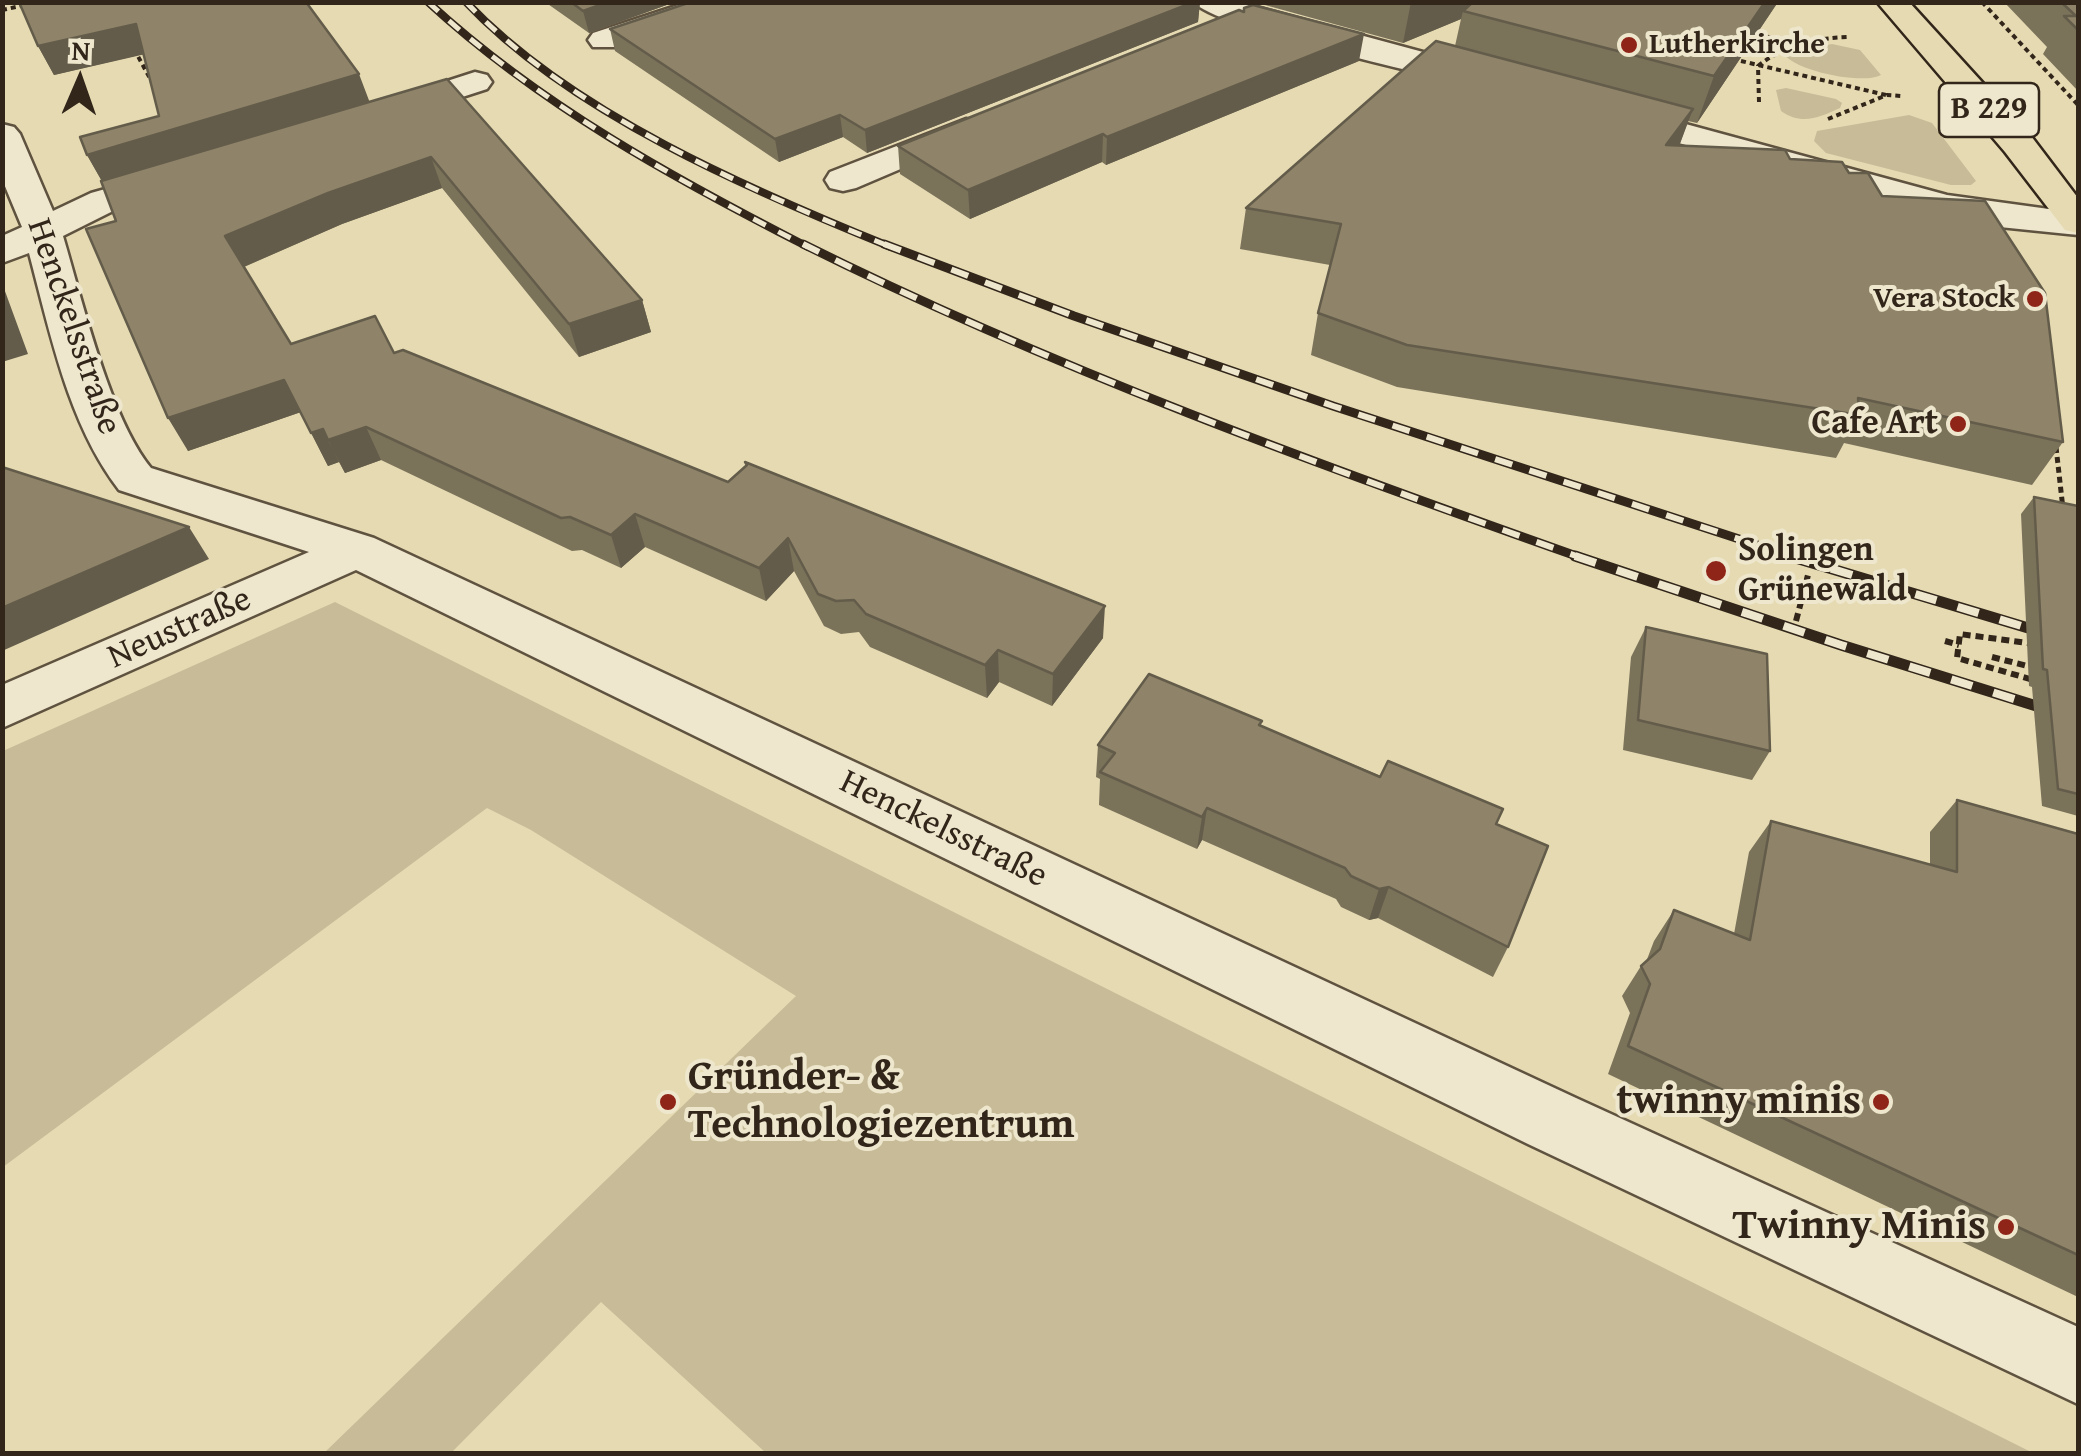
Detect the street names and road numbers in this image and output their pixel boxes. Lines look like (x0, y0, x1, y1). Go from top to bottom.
road number: B 229 (1939, 83, 2039, 137)
street label: Henckelsstraße (16, 214, 130, 440)
street label: Neustraße (102, 579, 258, 679)
street label: Henckelsstraße (833, 762, 1053, 898)

